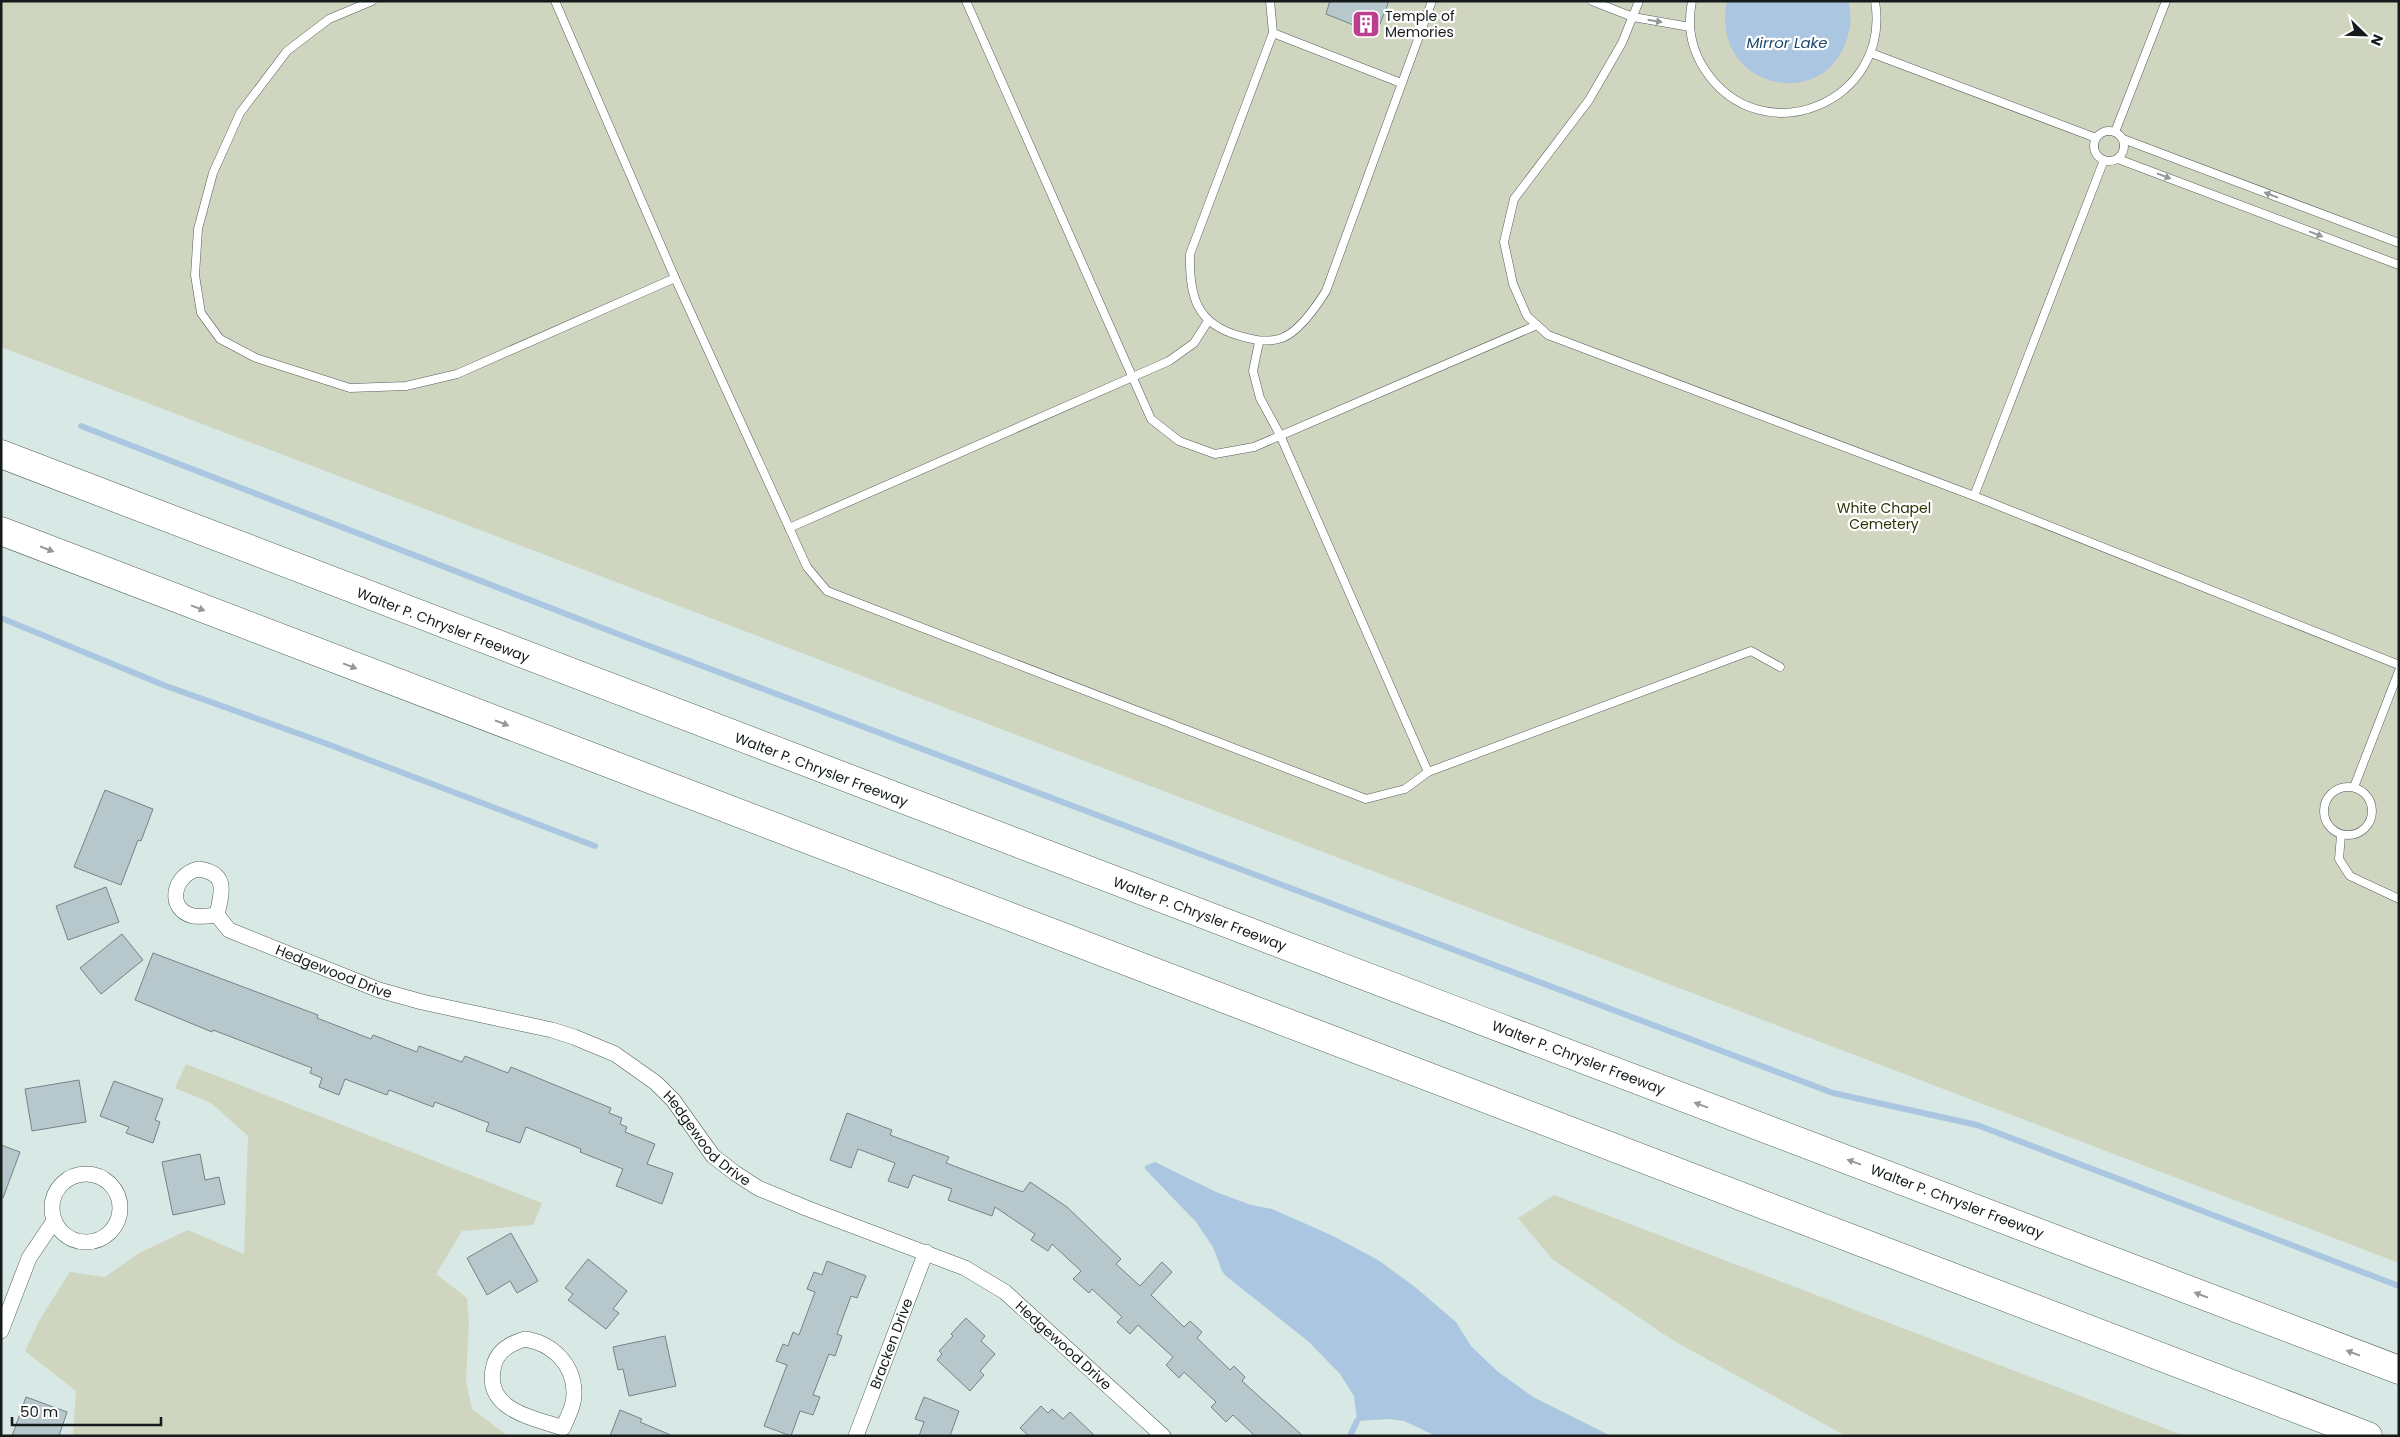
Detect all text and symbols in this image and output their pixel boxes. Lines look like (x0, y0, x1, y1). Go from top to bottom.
place label: Temple of Memories (1385, 6, 1455, 42)
building icon: Temple of Memories (1351, 9, 1381, 39)
north arrow (2340, 10, 2390, 60)
one-way arrow (1647, 17, 1663, 25)
text: N (2366, 31, 2388, 49)
water label: Mirror Lake (1746, 32, 1828, 53)
one-way arrow (2157, 172, 2172, 180)
one-way arrow (2263, 191, 2278, 199)
one-way arrow (2309, 230, 2323, 238)
park label: White Chapel Cemetery (1837, 498, 1931, 534)
one-way arrow (39, 545, 54, 553)
street label: Walter P. Chrysler Freeway (354, 582, 533, 667)
one-way arrow (191, 604, 205, 612)
one-way arrow (343, 662, 357, 670)
one-way arrow (495, 720, 509, 728)
street label: Walter P. Chrysler Freeway (732, 727, 911, 812)
street label: Walter P. Chrysler Freeway (1110, 872, 1290, 956)
street label: Hedgewood Drive (273, 940, 395, 1003)
street label: Walter P. Chrysler Freeway (1489, 1015, 1668, 1100)
street label: Hedgewood Drive (659, 1086, 755, 1191)
one-way arrow (1694, 1101, 1709, 1108)
one-way arrow (1846, 1158, 1861, 1165)
street label: Walter P. Chrysler Freeway (1868, 1159, 2047, 1243)
one-way arrow (2194, 1291, 2209, 1298)
street label: Bracken Drive (865, 1295, 918, 1392)
street label: Hedgewood Drive (1011, 1296, 1116, 1395)
one-way arrow (2345, 1349, 2360, 1357)
scale bar (12, 1394, 161, 1426)
text: 50 m (20, 1401, 58, 1422)

